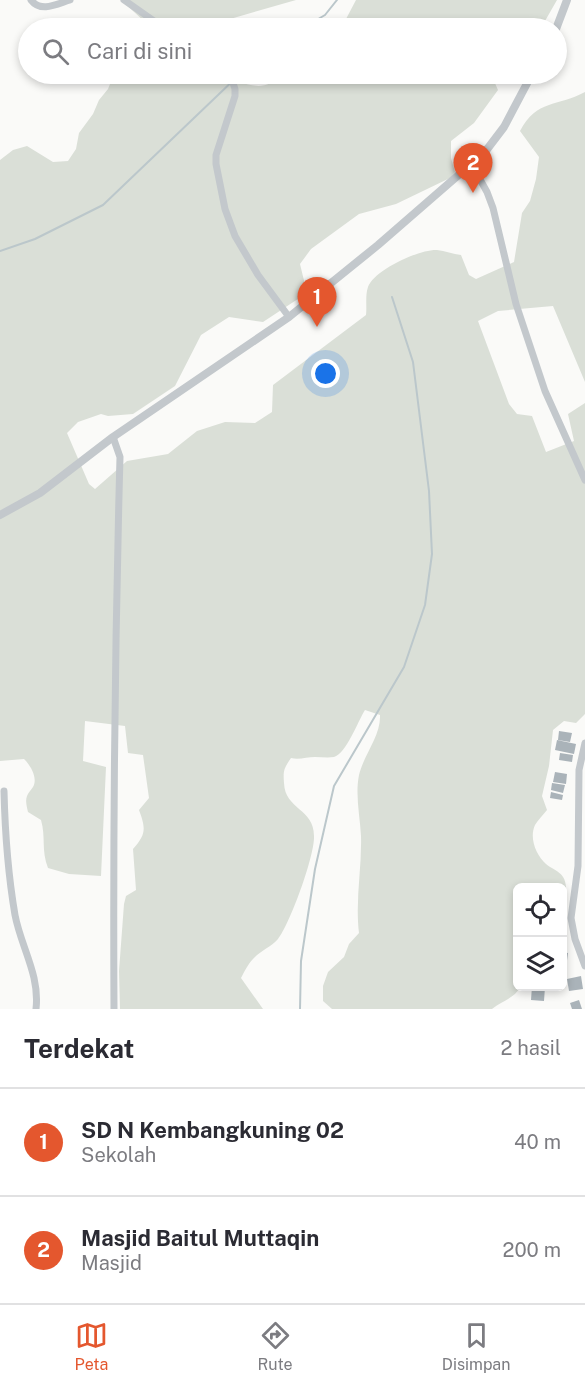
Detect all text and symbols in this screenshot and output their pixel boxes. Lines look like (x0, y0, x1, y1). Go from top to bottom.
search box (18, 18, 567, 84)
icon: search (39, 35, 72, 68)
text: Cari di sini (87, 38, 192, 64)
pin: 2 (454, 144, 492, 193)
pin: 1 (298, 278, 336, 327)
your location (311, 359, 340, 388)
map controls (513, 883, 567, 991)
button: locate (513, 883, 567, 937)
button: layers (513, 937, 567, 991)
text: Terdekat (24, 1033, 134, 1064)
text: 2 hasil (501, 1036, 561, 1060)
text: SD N Kembangkuning 02 (81, 1117, 344, 1143)
text: 1 (39, 1130, 48, 1154)
text: 40 m (514, 1130, 561, 1154)
text: Sekolah (81, 1143, 156, 1167)
text: Masjid Baitul Muttaqin (81, 1225, 319, 1251)
text: 2 (37, 1238, 50, 1262)
text: 200 m (503, 1238, 561, 1262)
text: Masjid (81, 1251, 142, 1275)
tab: Peta (75, 1319, 108, 1374)
tab: Rute (258, 1319, 293, 1374)
tab: Disimpan (442, 1319, 510, 1374)

